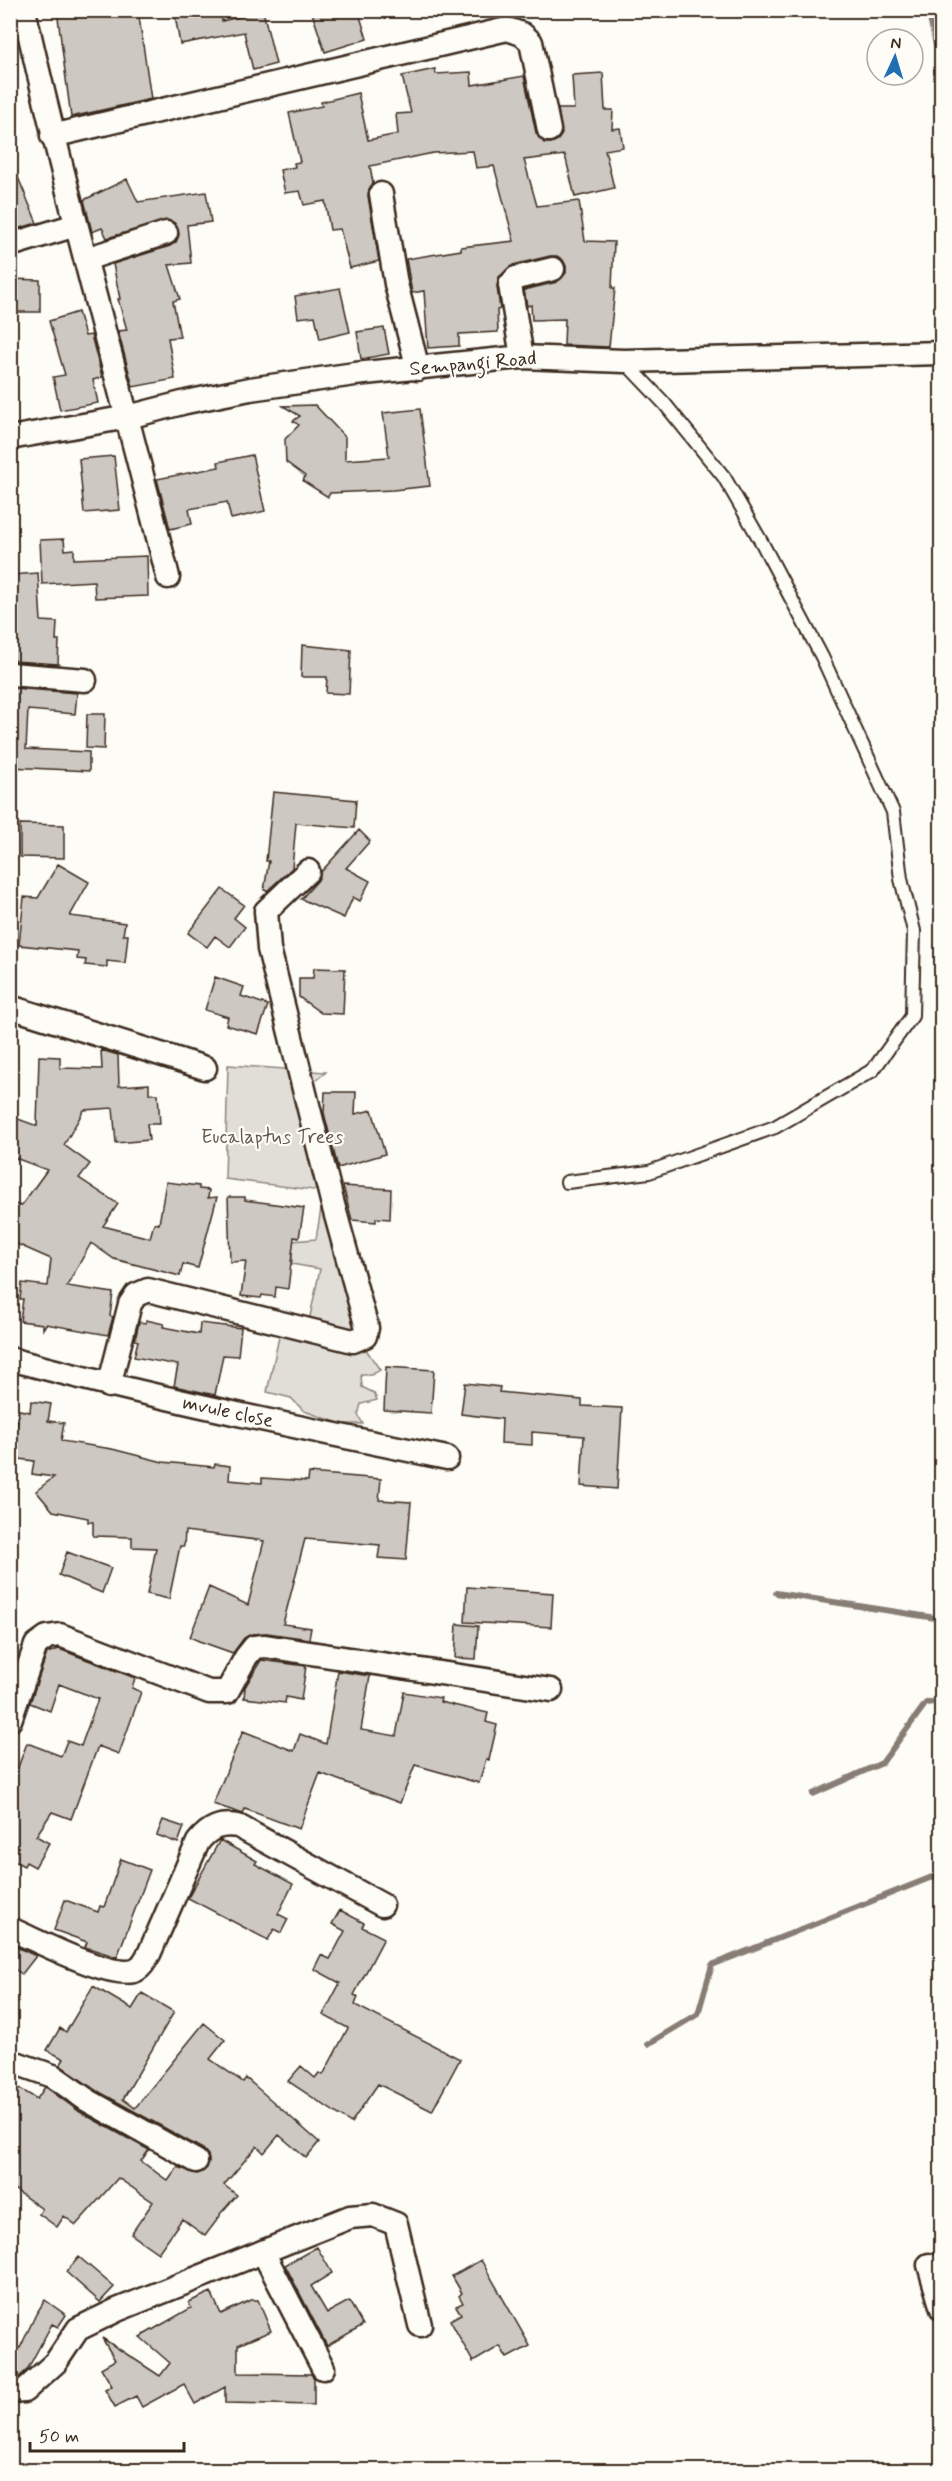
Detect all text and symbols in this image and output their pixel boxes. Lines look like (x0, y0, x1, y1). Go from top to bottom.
north arrow (865, 27, 925, 87)
text: N (890, 33, 902, 54)
street label: Sempangi Road (408, 345, 538, 385)
park label: Eucalaptus Trees (201, 1124, 343, 1151)
street label: mvule close (180, 1389, 276, 1435)
scale bar (30, 2415, 184, 2453)
text: 50 m (39, 2425, 79, 2449)

